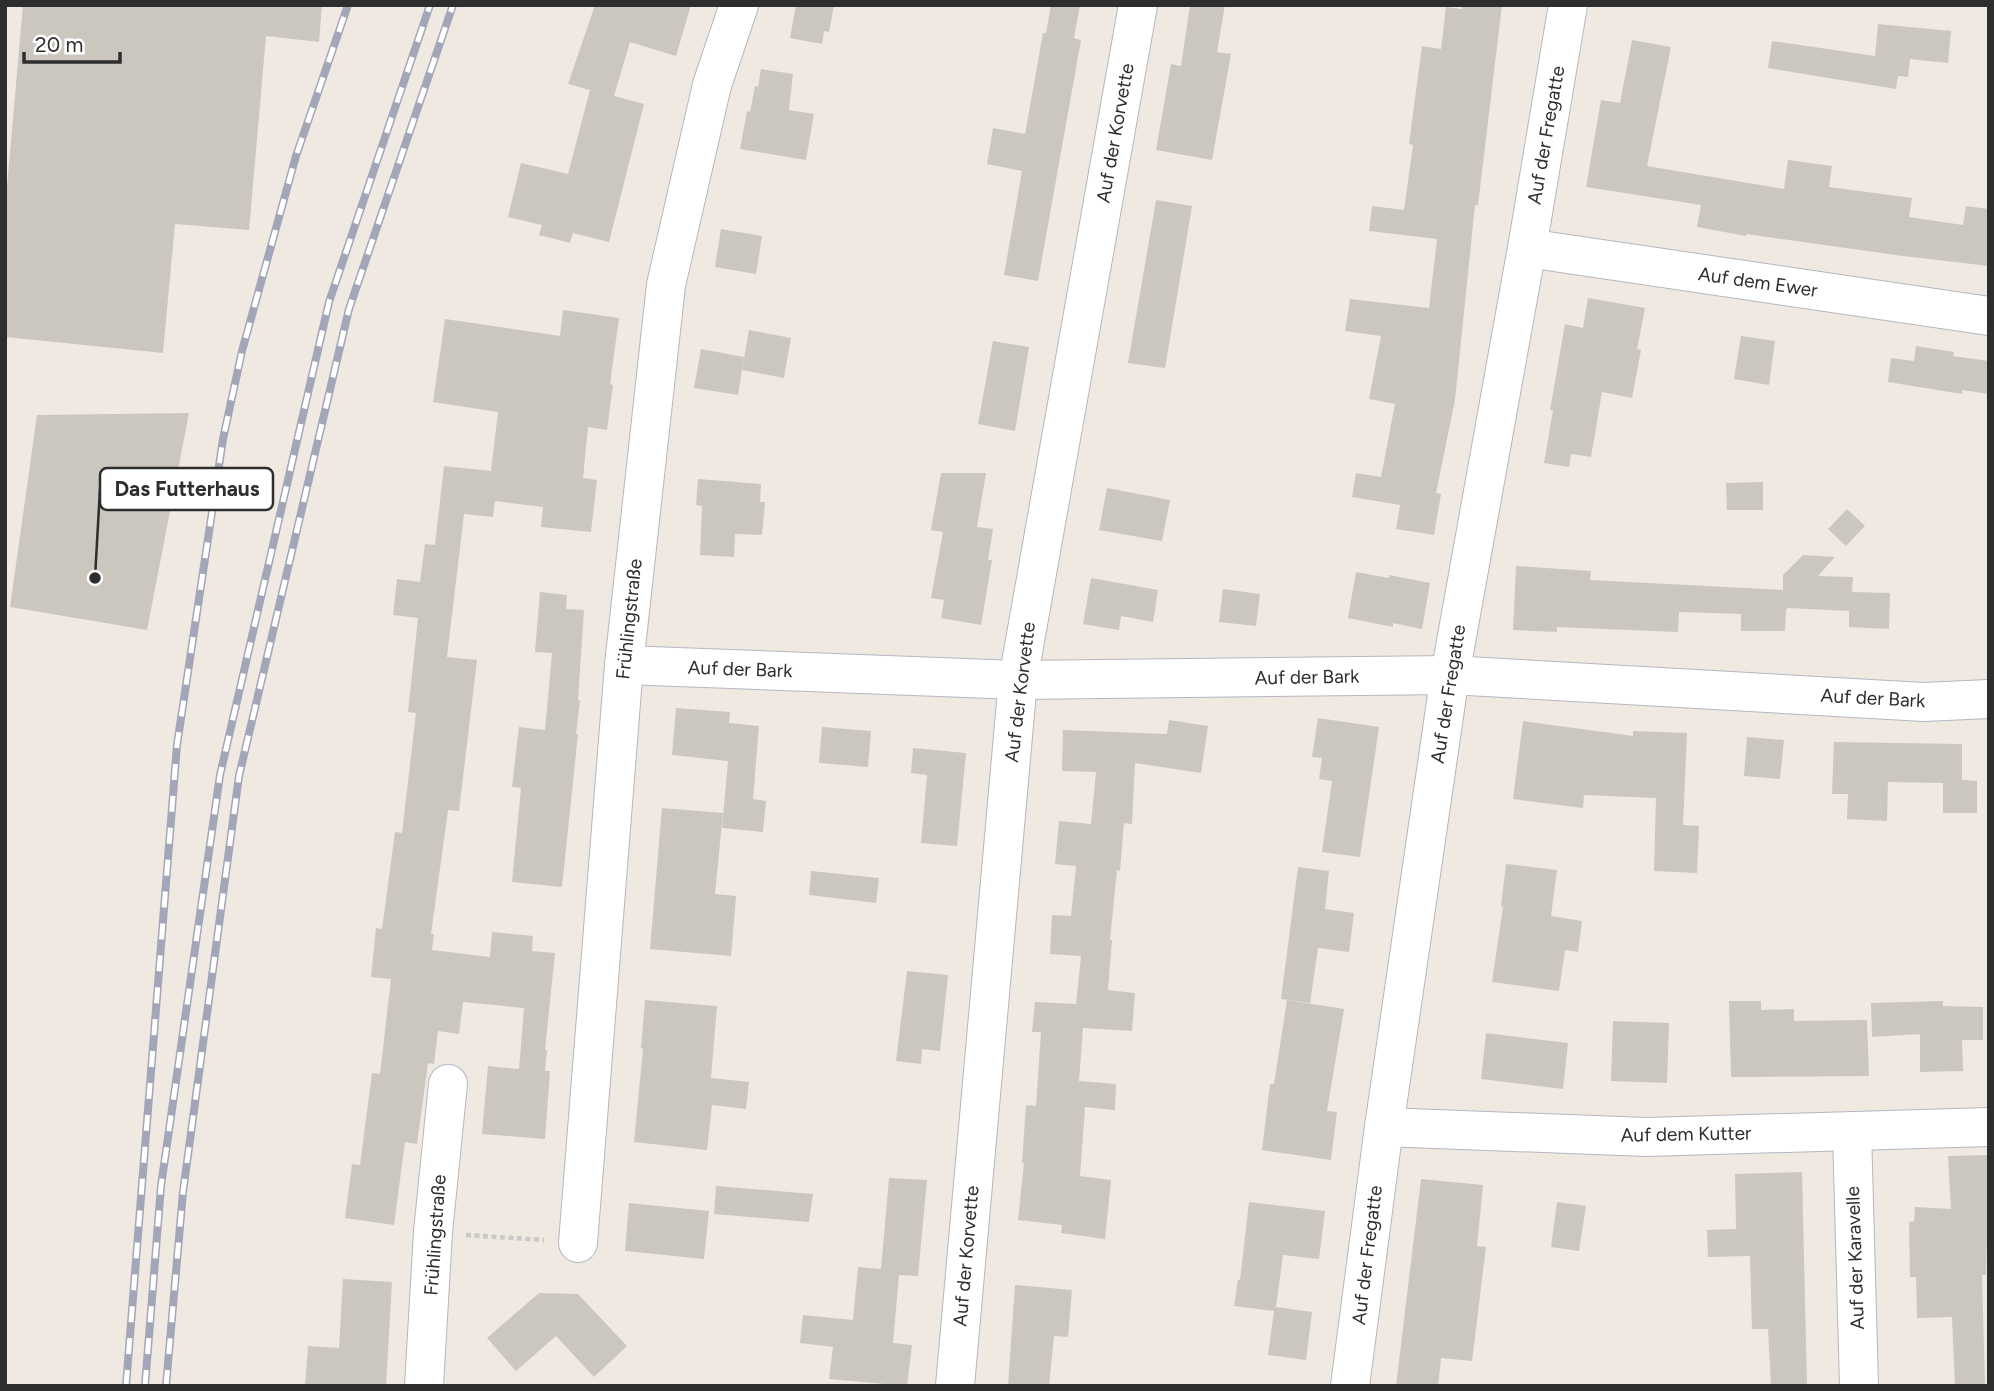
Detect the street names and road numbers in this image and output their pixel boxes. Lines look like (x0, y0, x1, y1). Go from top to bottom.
street label: Auf der Korvette (1091, 61, 1139, 205)
street label: Auf der Fregatte (1522, 64, 1570, 206)
street label: Auf dem Ewer (1697, 262, 1820, 302)
street label: Frühlingstraße (611, 557, 647, 681)
street label: Auf der Korvette (1000, 620, 1040, 764)
street label: Auf der Fregatte (1426, 623, 1470, 765)
street label: Auf der Bark (687, 656, 794, 682)
street label: Auf der Bark (1254, 665, 1360, 689)
street label: Auf der Bark (1820, 684, 1927, 712)
street label: Auf dem Kutter (1620, 1121, 1752, 1147)
street label: Frühlingstraße (419, 1174, 451, 1296)
street label: Auf der Fregatte (1347, 1184, 1387, 1326)
street label: Auf der Korvette (948, 1185, 984, 1327)
street label: Auf der Karavelle (1841, 1186, 1869, 1330)

